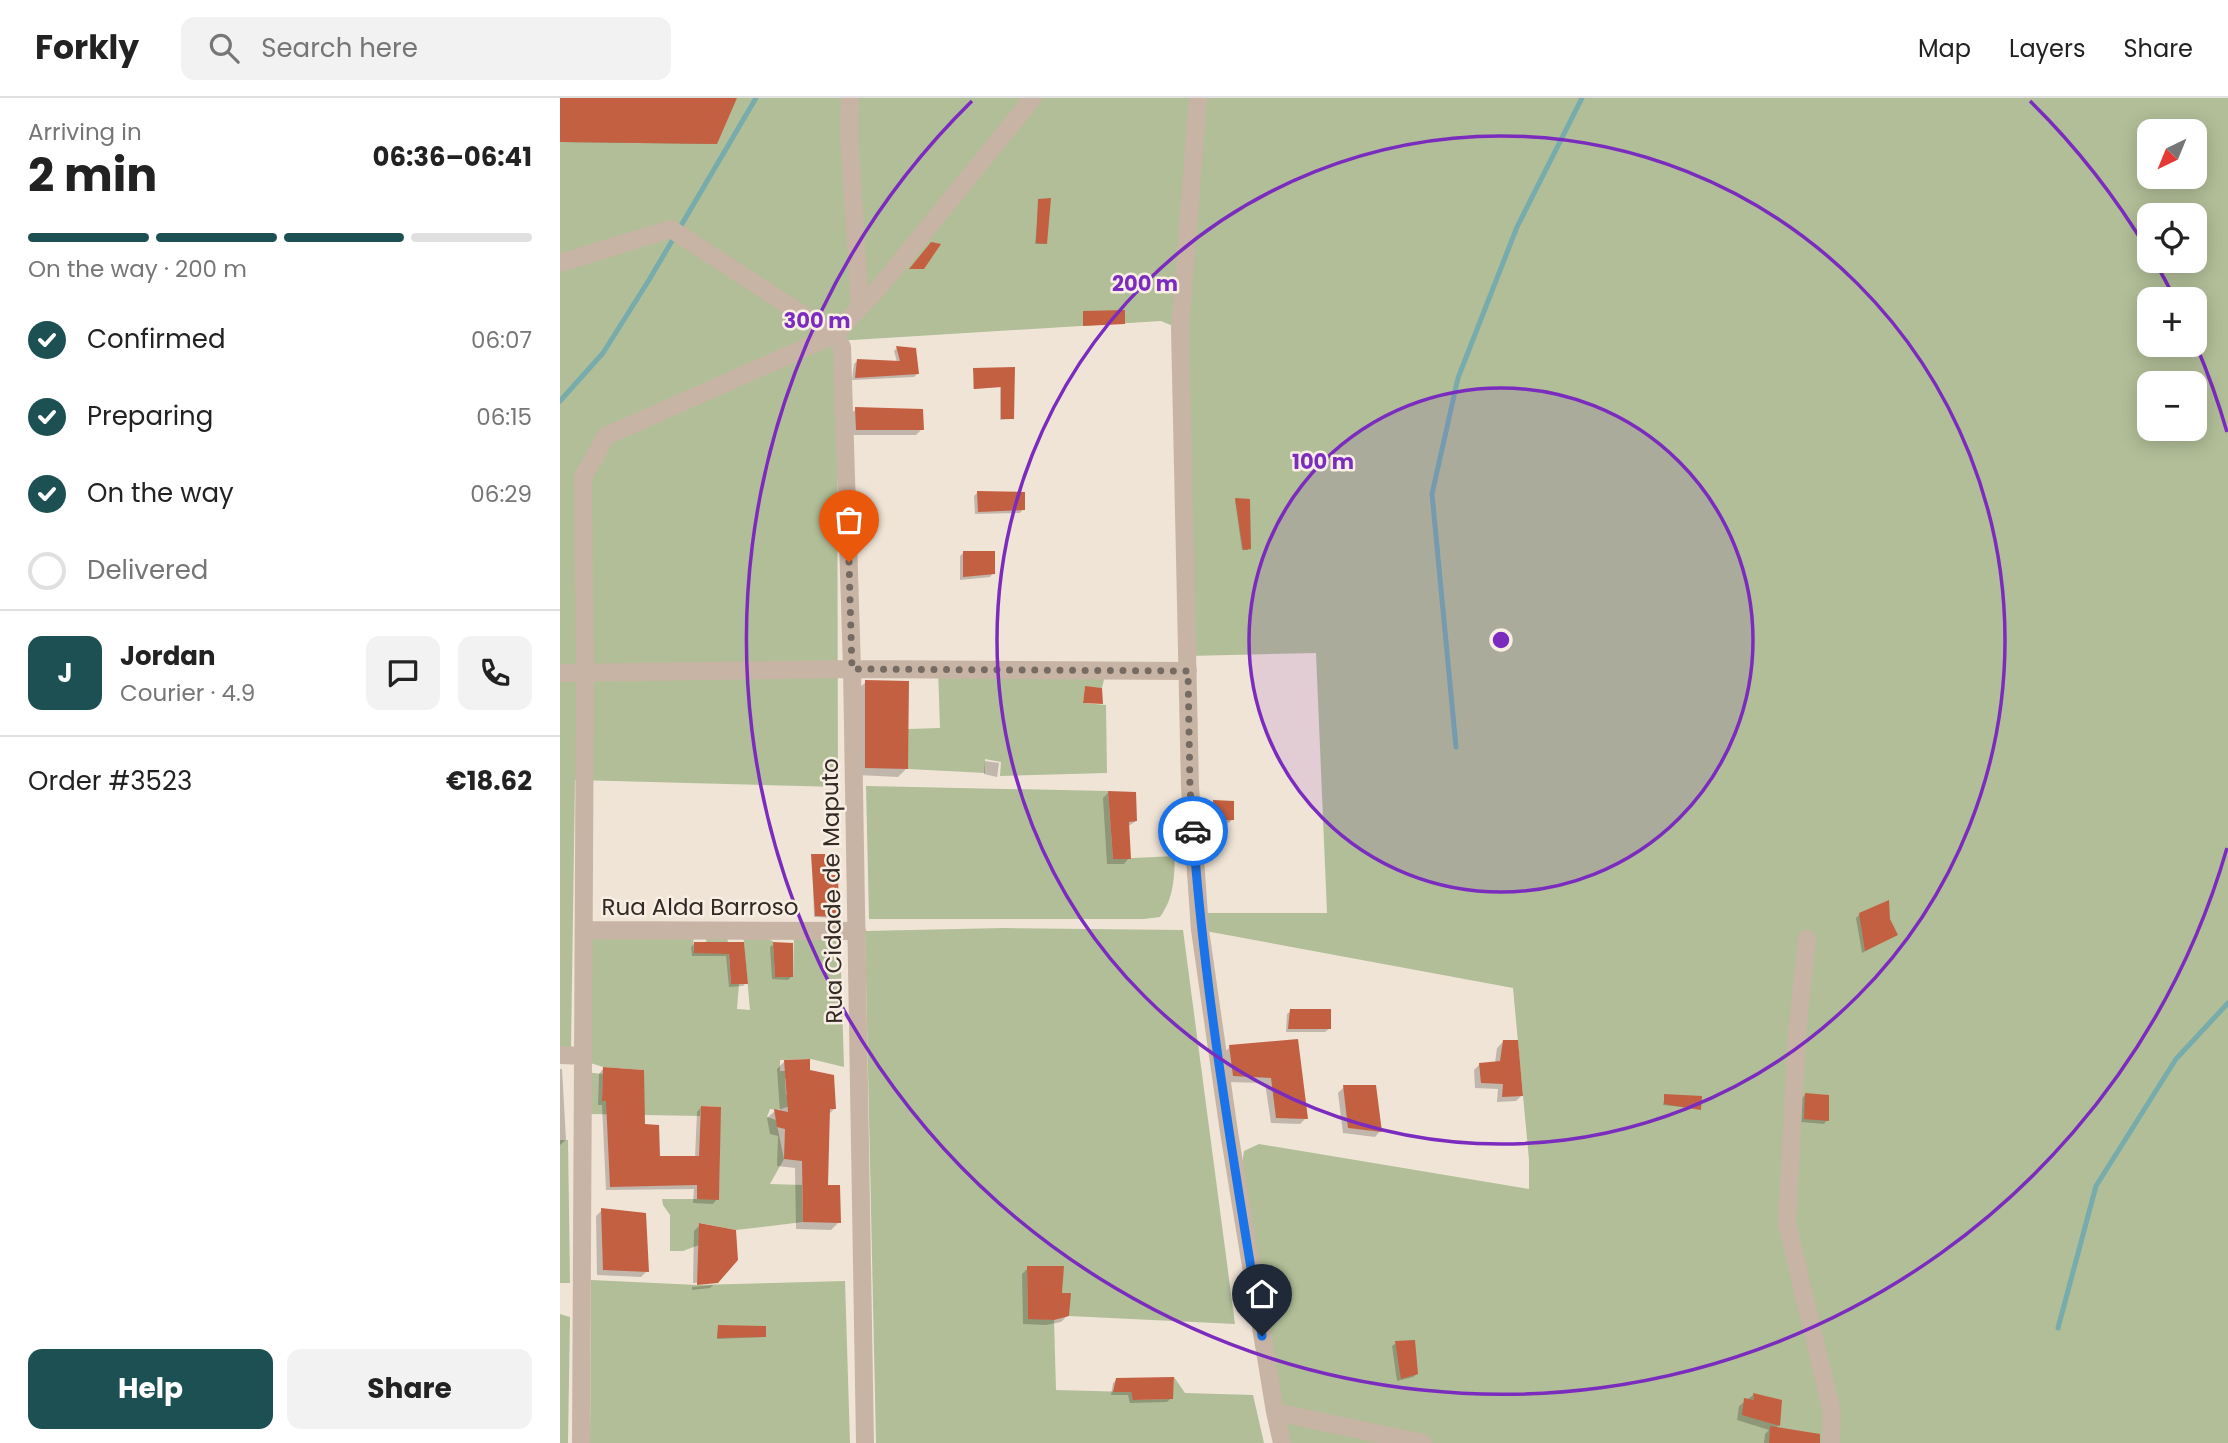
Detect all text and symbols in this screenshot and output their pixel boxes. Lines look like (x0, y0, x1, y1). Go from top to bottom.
search box (181, 17, 671, 80)
text: Forkly (35, 24, 139, 71)
icon: search (205, 29, 243, 67)
text: Search here (261, 30, 418, 66)
text: Map (1918, 32, 1971, 65)
text: Layers (2009, 32, 2085, 65)
text: Share (2123, 32, 2193, 65)
text: Arriving in (28, 116, 142, 148)
north arrow (2137, 119, 2207, 189)
map controls (2137, 119, 2207, 441)
text: 06:36–06:41 (372, 139, 532, 175)
text: 2 min (28, 143, 157, 207)
button: locate (2137, 203, 2207, 273)
text: On the way · 200 m (28, 253, 247, 285)
text: 200 m (1112, 269, 1178, 298)
button: + (2137, 287, 2207, 357)
text: 300 m (784, 306, 850, 335)
icon: check (28, 321, 66, 359)
text: Confirmed (87, 321, 225, 357)
text: 06:07 (471, 324, 532, 356)
button: − (2137, 371, 2207, 441)
icon: check (28, 398, 66, 436)
text: Preparing (87, 398, 213, 434)
text: 06:15 (476, 401, 532, 433)
text: 100 m (1292, 447, 1354, 476)
icon: check (28, 475, 66, 513)
text: On the way (87, 475, 234, 511)
text: 06:29 (470, 478, 532, 510)
pin (819, 490, 879, 562)
icon: bag (830, 501, 868, 539)
text: Delivered (87, 552, 208, 588)
centre of rings (1489, 628, 1513, 652)
button: chat (366, 636, 440, 710)
button: phone (458, 636, 532, 710)
text: Jordan (120, 638, 216, 674)
text: J (57, 655, 73, 691)
text: Courier · 4.9 (120, 677, 255, 709)
street label: Rua Cidade de Maputo (814, 758, 850, 1024)
text: Order #3523 (28, 763, 192, 799)
text: €18.62 (446, 763, 532, 799)
courier (1158, 796, 1228, 866)
icon: car (1174, 812, 1212, 850)
street label: Rua Alda Barroso (601, 891, 799, 923)
pin (1232, 1264, 1292, 1336)
icon: home (1243, 1275, 1281, 1313)
button: Help (28, 1349, 273, 1429)
button: Share (287, 1349, 532, 1429)

